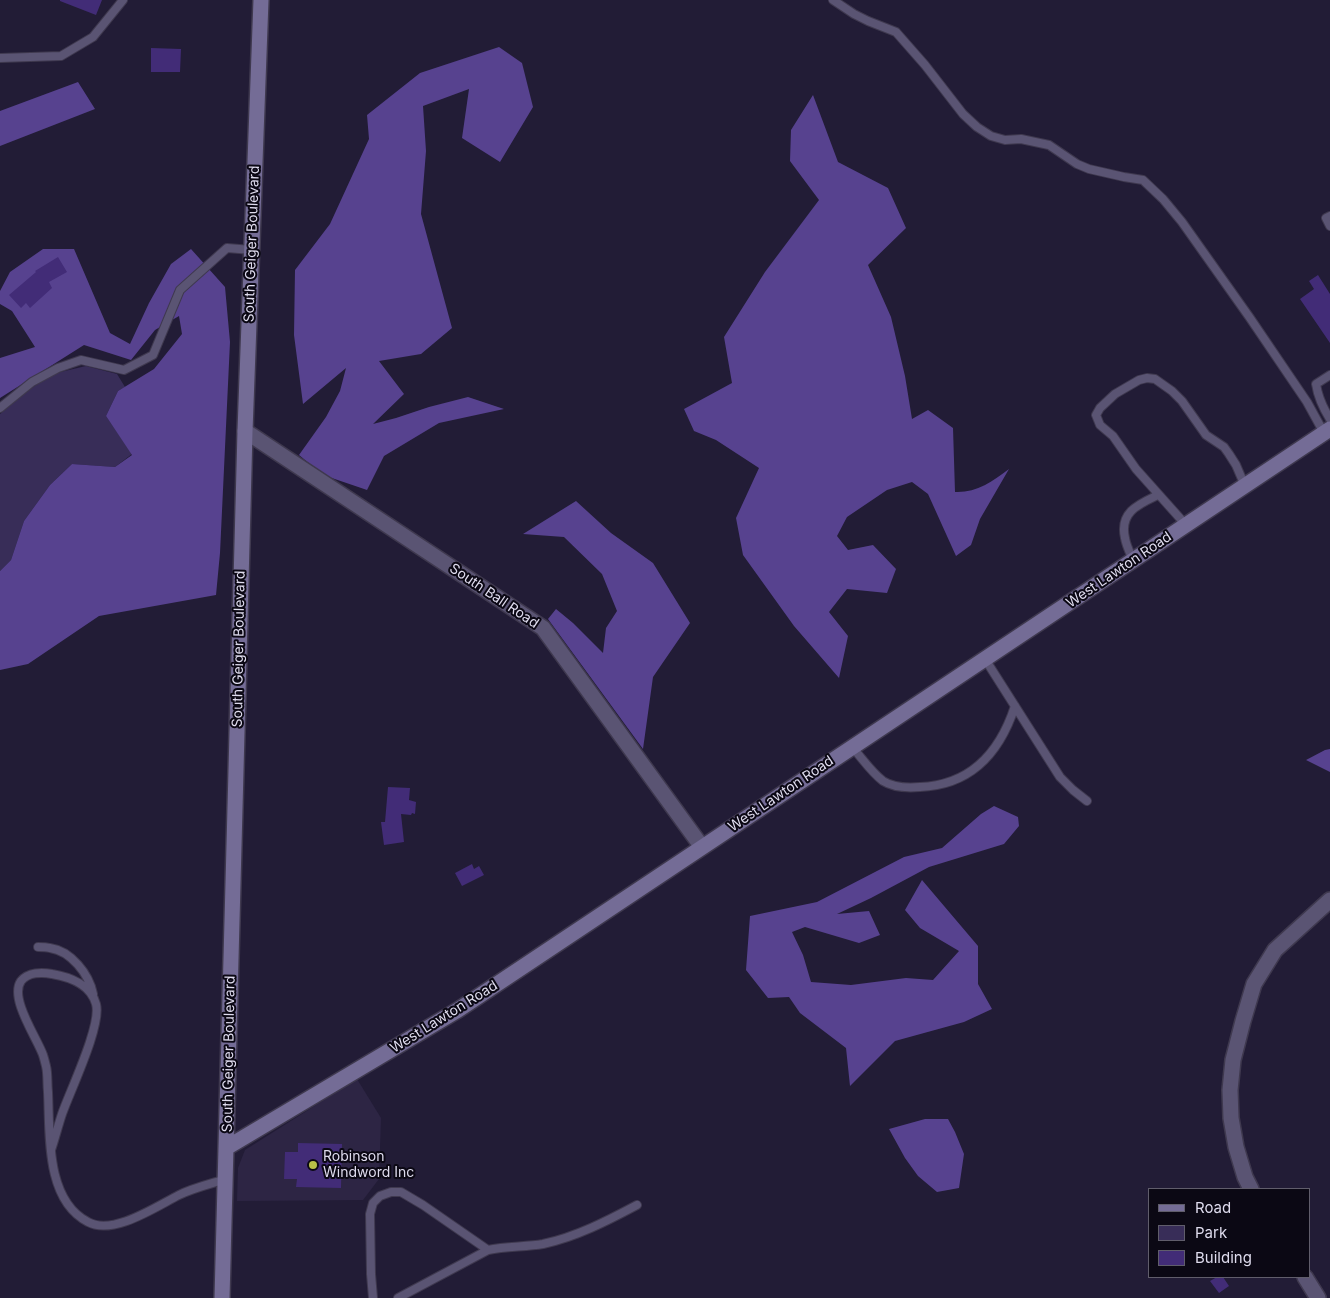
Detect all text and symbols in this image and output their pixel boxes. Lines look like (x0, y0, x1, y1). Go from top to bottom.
street label: South Geiger Boulevard (241, 165, 263, 323)
street label: West Lawton Road (1063, 529, 1175, 611)
street label: South Ball Road (446, 560, 542, 632)
street label: South Geiger Boulevard (229, 570, 249, 728)
street label: West Lawton Road (725, 753, 837, 835)
street label: South Geiger Boulevard (219, 975, 239, 1133)
street label: West Lawton Road (387, 977, 501, 1057)
place label: Robinson Windword Inc (323, 1149, 414, 1182)
marker: Robinson Windword Inc (307, 1159, 319, 1171)
legend (1148, 1188, 1310, 1278)
text: Road (1195, 1198, 1231, 1217)
text: Park (1195, 1223, 1227, 1242)
text: Building (1195, 1248, 1252, 1267)

